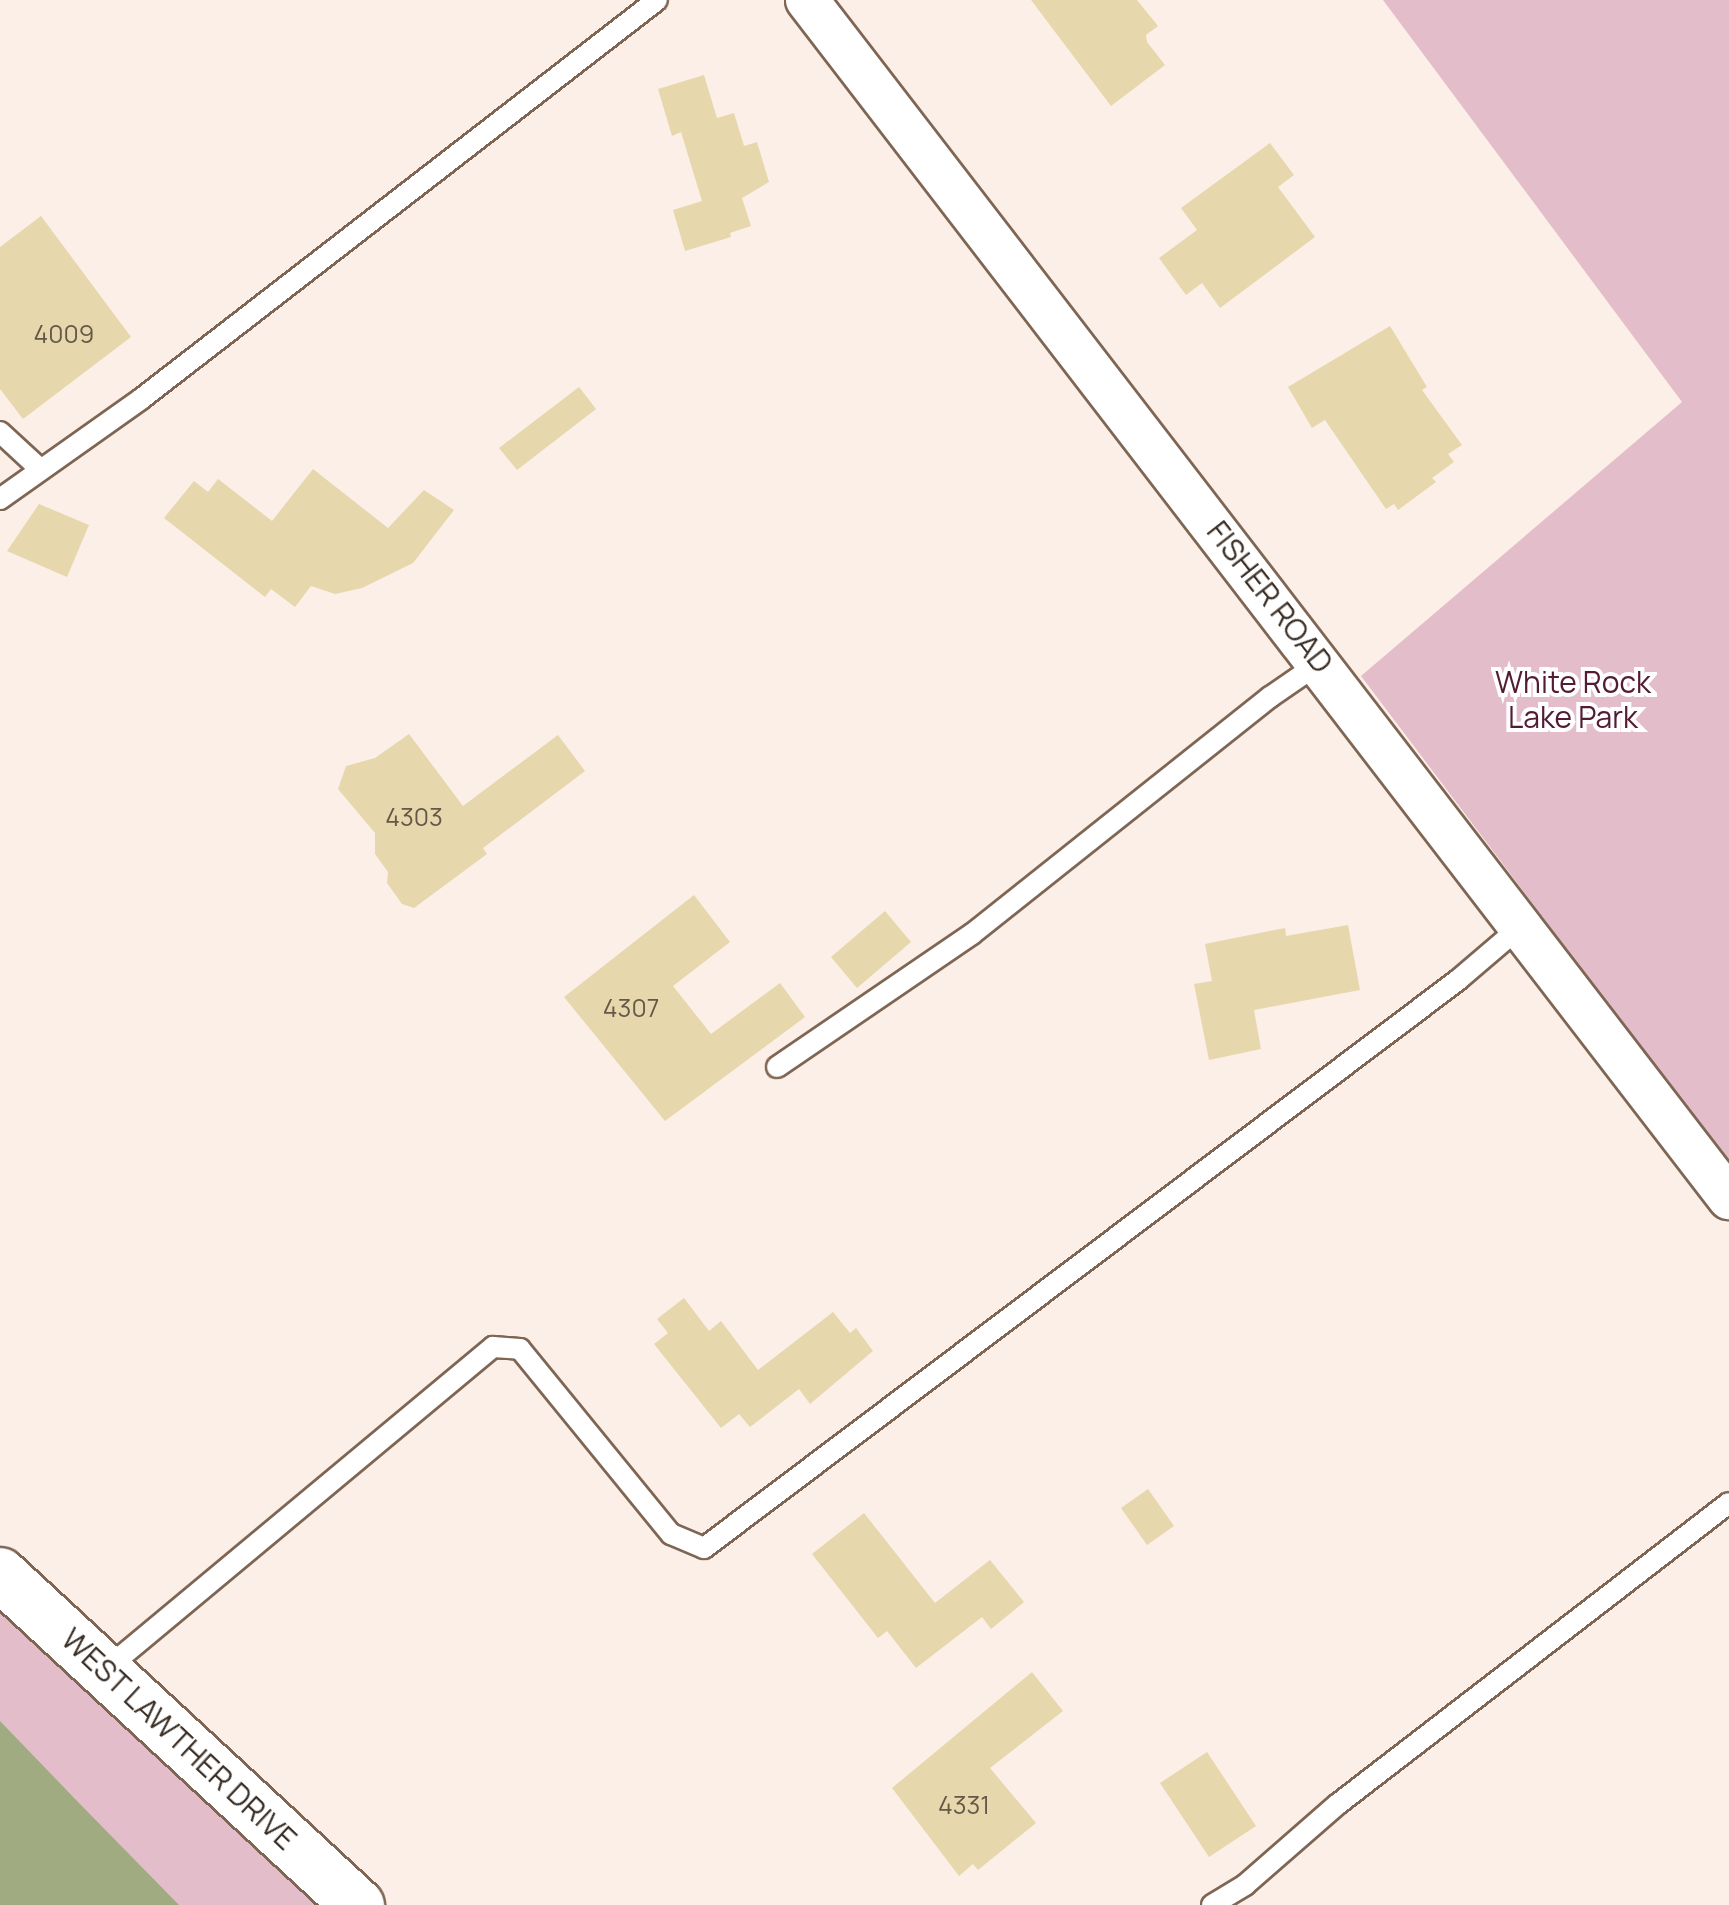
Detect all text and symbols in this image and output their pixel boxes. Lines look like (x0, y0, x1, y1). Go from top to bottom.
house number: 4009 (34, 319, 94, 349)
street label: FISHER ROAD (1200, 514, 1340, 680)
park label: White Rock Lake Park (1495, 664, 1651, 734)
house number: 4303 (385, 802, 443, 832)
house number: 4307 (603, 993, 659, 1023)
street label: WEST LAWTHER DRIVE (54, 1621, 304, 1857)
house number: 4331 (938, 1790, 990, 1820)

